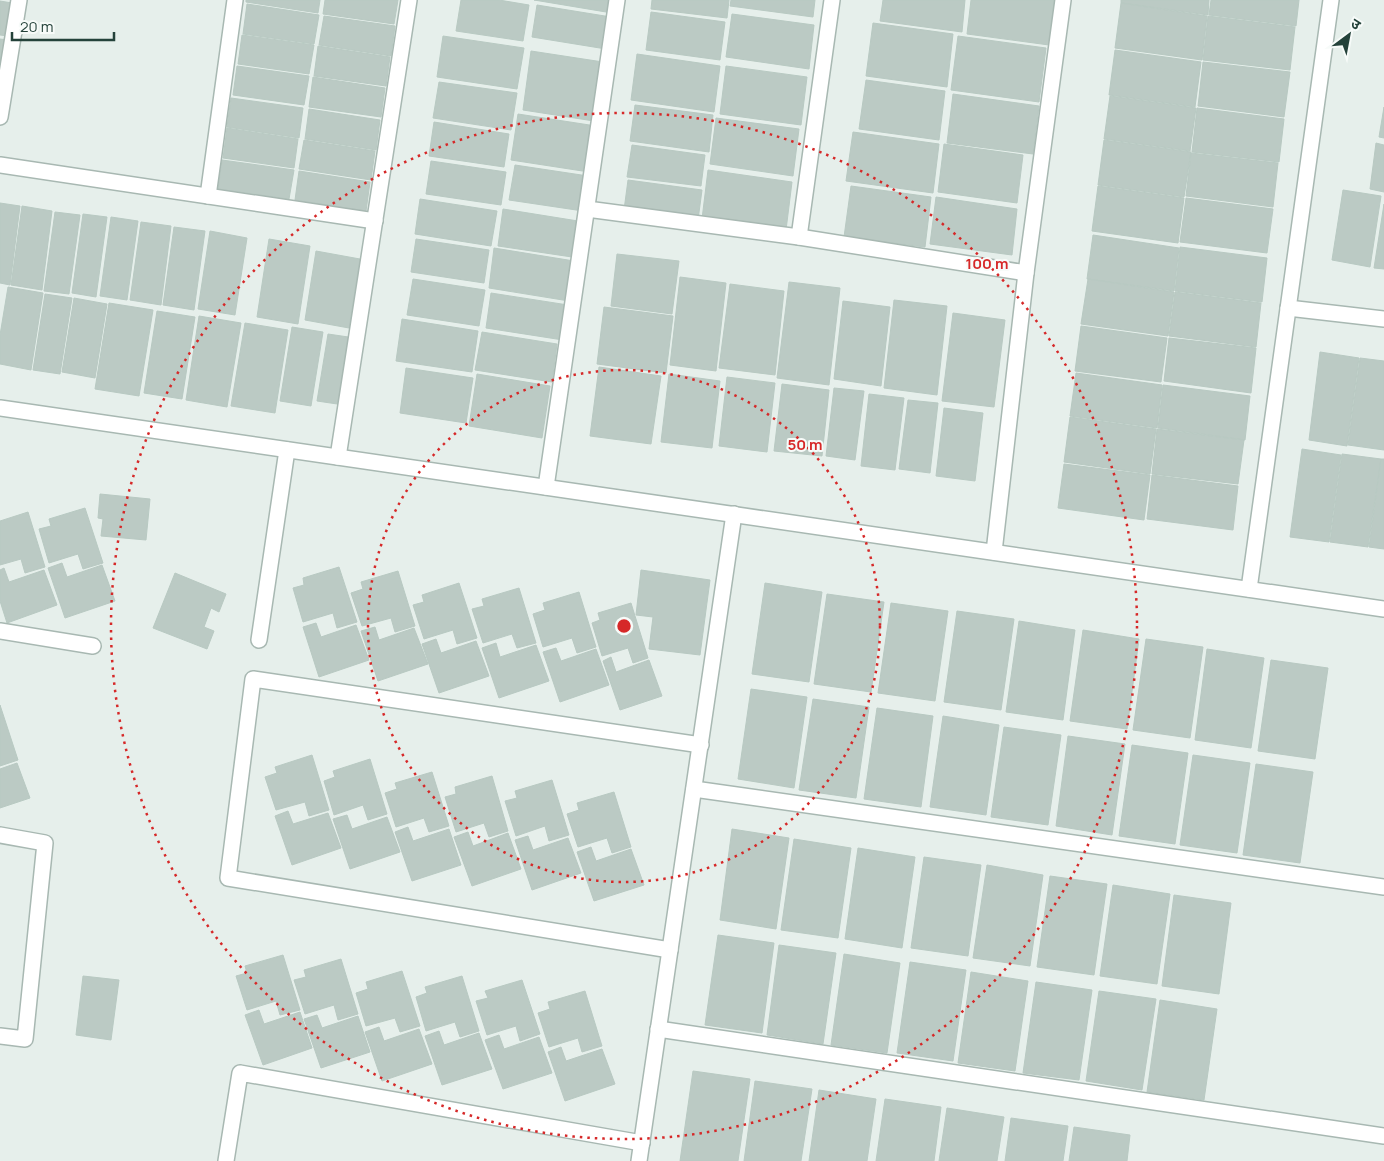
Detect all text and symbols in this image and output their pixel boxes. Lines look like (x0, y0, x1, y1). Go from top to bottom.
scale bar (12, 10, 115, 42)
north arrow (1324, 10, 1374, 60)
text: उ (1348, 13, 1365, 34)
text: 20 m (20, 16, 53, 37)
text: 100 m (966, 253, 1008, 274)
text: 50 m (787, 434, 823, 455)
centre of rings (615, 617, 633, 635)

